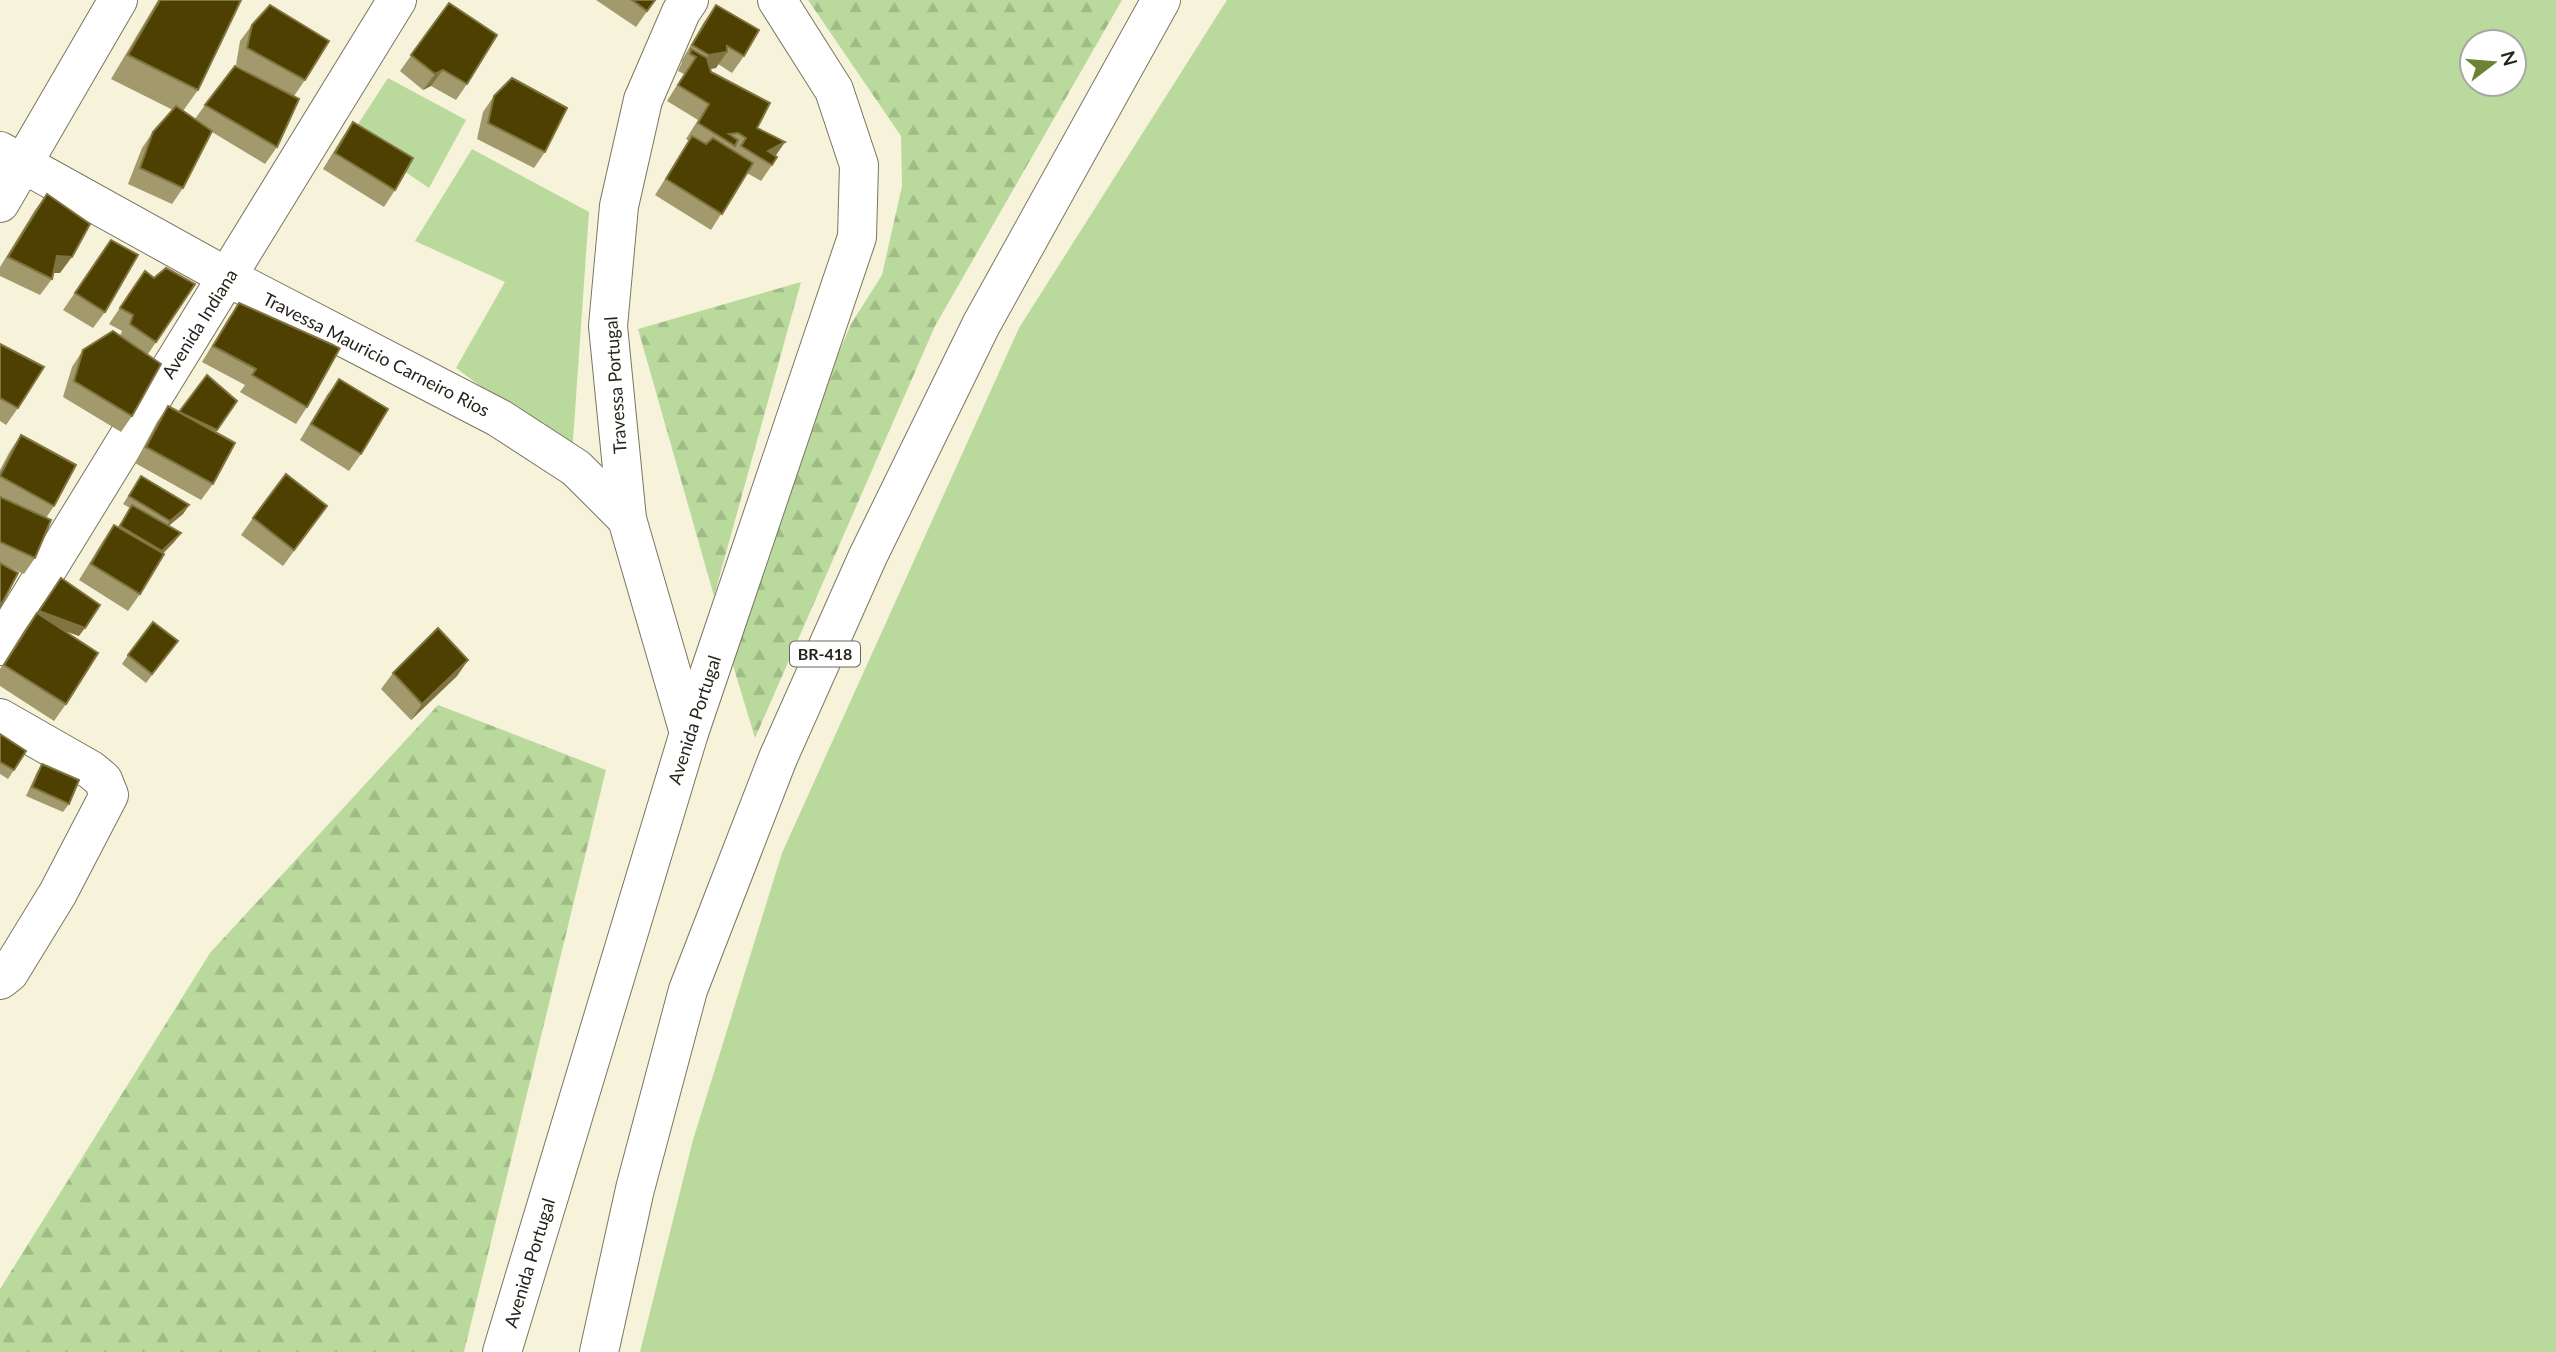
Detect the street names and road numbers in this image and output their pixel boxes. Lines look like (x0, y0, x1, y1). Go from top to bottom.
street label: Avenida Indiana (157, 265, 242, 382)
street label: Travessa Mauricio Carneiro Rios (259, 287, 494, 421)
street label: Travessa Portugal (599, 316, 631, 454)
road number: BR-418 (790, 642, 860, 666)
street label: Avenida Portugal (663, 653, 725, 787)
street label: Avenida Portugal (499, 1195, 559, 1330)

